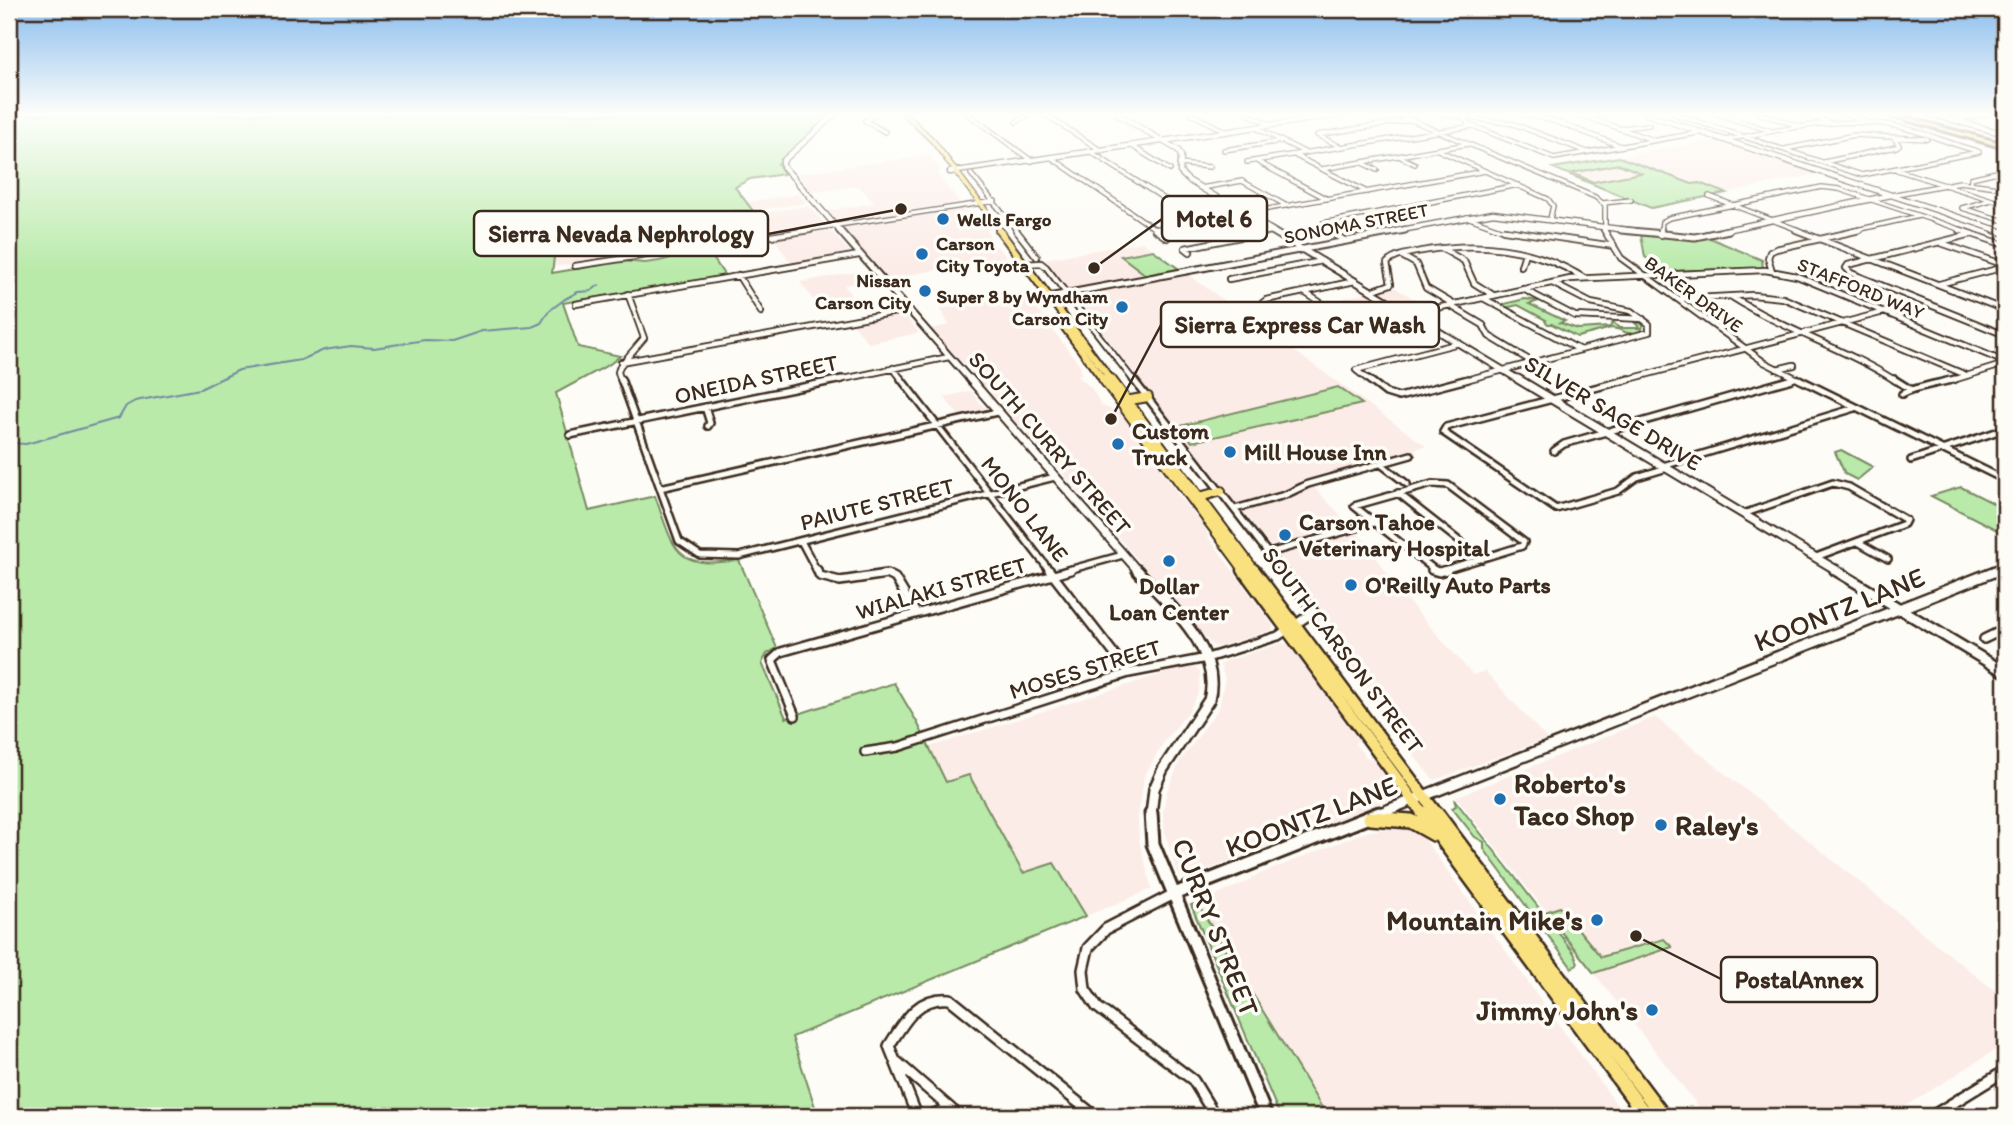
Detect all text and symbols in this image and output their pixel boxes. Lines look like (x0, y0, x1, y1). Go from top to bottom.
callout: Motel 6 (1162, 196, 1267, 241)
street label: SONOMA STREET (1282, 198, 1431, 249)
text: Motel 6 (1176, 204, 1252, 233)
place label: Wells Fargo (957, 208, 1052, 231)
callout: Sierra Nevada Nephrology (474, 211, 768, 256)
marker: Wells Fargo (935, 211, 951, 227)
text: Sierra Nevada Nephrology (488, 219, 755, 249)
place label: Carson City Toyota (936, 232, 1031, 277)
marker: Carson City Toyota (914, 246, 930, 262)
street label: BAKER DRIVE (1640, 251, 1747, 338)
street label: STAFFORD WAY (1794, 253, 1928, 324)
place label: Nissan Carson City (815, 269, 911, 314)
marker: Nissan Carson City (917, 283, 933, 299)
place label: Super 8 by Wyndham Carson City (936, 285, 1108, 330)
marker: Super 8 by Wyndham Carson City (1114, 299, 1130, 315)
callout: Sierra Express Car Wash (1161, 302, 1439, 347)
text: Sierra Express Car Wash (1174, 310, 1427, 340)
street label: SOUTH CURRY STREET (963, 346, 1137, 540)
street label: ONEIDA STREET (672, 348, 841, 410)
street label: SILVER SAGE DRIVE (1519, 349, 1707, 477)
place label: Custom Truck (1131, 417, 1210, 471)
marker: Custom Truck (1110, 436, 1126, 452)
place label: Mill House Inn (1244, 438, 1388, 466)
marker: Mill House Inn (1222, 444, 1238, 460)
street label: MONO LANE (975, 450, 1075, 568)
street label: PAIUTE STREET (797, 471, 957, 537)
place label: Carson Tahoe Veterinary Hospital (1299, 508, 1490, 562)
marker: Carson Tahoe Veterinary Hospital (1277, 527, 1293, 543)
street label: SOUTH CARSON STREET (1256, 541, 1430, 759)
street label: WIALAKI STREET (852, 550, 1030, 626)
marker: Dollar Loan Center (1161, 553, 1177, 569)
street label: KOONTZ LANE (1749, 559, 1929, 659)
place label: O'Reilly Auto Parts (1365, 571, 1551, 599)
place label: Dollar Loan Center (1109, 572, 1230, 626)
marker: O'Reilly Auto Parts (1343, 577, 1359, 593)
street label: MOSES STREET (1006, 633, 1164, 705)
place label: Roberto's Taco Shop (1513, 766, 1634, 832)
street label: KOONTZ LANE (1220, 768, 1402, 864)
marker: Roberto's Taco Shop (1492, 791, 1508, 807)
place label: Raley's (1675, 808, 1759, 842)
marker: Raley's (1653, 817, 1669, 833)
street label: CURRY STREET (1165, 833, 1267, 1021)
place label: Mountain Mike's (1386, 903, 1583, 937)
marker: Mountain Mike's (1589, 912, 1605, 928)
callout: PostalAnnex (1721, 957, 1877, 1002)
text: PostalAnnex (1735, 965, 1864, 994)
place label: Jimmy John's (1476, 993, 1638, 1027)
marker: Jimmy John's (1644, 1002, 1660, 1018)

